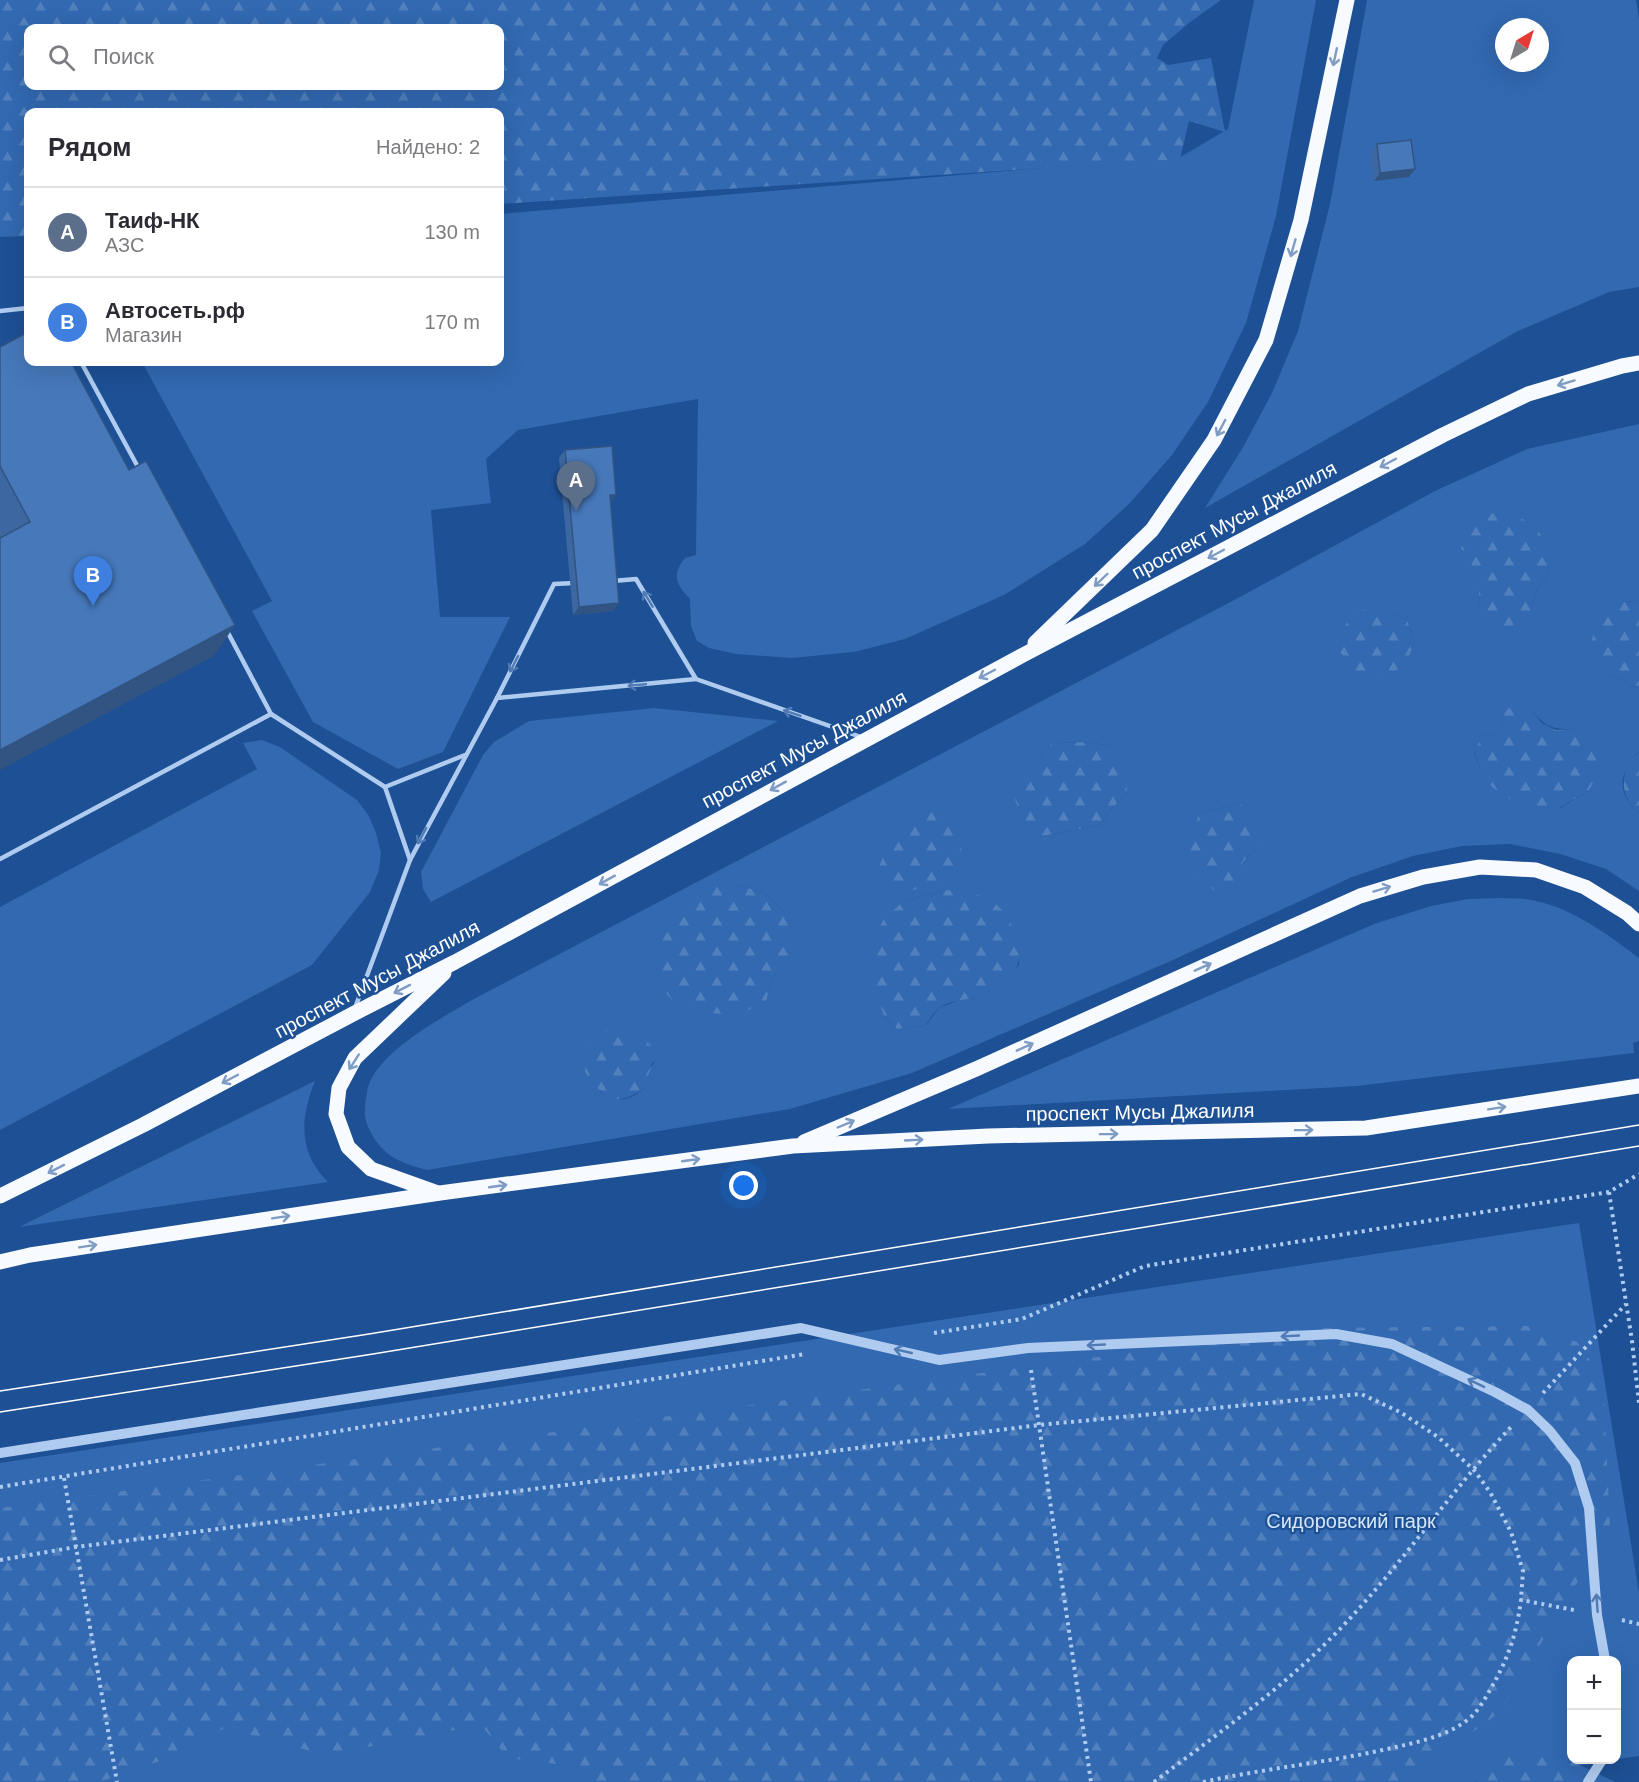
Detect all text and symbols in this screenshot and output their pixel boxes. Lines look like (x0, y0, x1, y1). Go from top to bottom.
north arrow (1495, 18, 1549, 72)
search box (24, 24, 504, 90)
icon: search (45, 41, 78, 74)
text: Поиск (93, 44, 154, 69)
one-way arrow (1329, 48, 1341, 67)
text: Рядом (48, 132, 131, 162)
text: Найдено: 2 (376, 136, 480, 158)
text: Таиф-НК (105, 208, 200, 233)
text: A (60, 221, 75, 243)
text: 130 m (424, 221, 480, 243)
text: АЗС (105, 234, 144, 256)
one-way arrow (1287, 238, 1298, 257)
text: Автосеть.рф (105, 298, 245, 323)
text: B (60, 311, 75, 333)
text: 170 m (424, 311, 480, 333)
text: Магазин (105, 324, 182, 346)
one-way arrow (1557, 378, 1576, 389)
one-way arrow (1215, 418, 1226, 436)
street label: проспект Мусы Джалиля (1128, 457, 1340, 583)
one-way arrow (1380, 458, 1398, 469)
pin: A (556, 462, 596, 511)
one-way arrow (1207, 548, 1225, 560)
pin: B (74, 556, 112, 606)
one-way arrow (1093, 572, 1108, 587)
one-way arrow (642, 591, 654, 608)
one-way arrow (508, 655, 519, 673)
one-way arrow (979, 669, 997, 680)
one-way arrow (628, 680, 648, 691)
street label: проспект Мусы Джалиля (698, 686, 910, 812)
one-way arrow (783, 706, 802, 717)
one-way arrow (770, 781, 788, 792)
one-way arrow (416, 827, 427, 845)
one-way arrow (599, 874, 616, 886)
one-way arrow (1372, 883, 1391, 894)
street label: проспект Мусы Джалиля (271, 916, 483, 1042)
one-way arrow (1194, 960, 1212, 972)
one-way arrow (394, 983, 412, 995)
one-way arrow (1016, 1040, 1034, 1052)
one-way arrow (347, 1054, 360, 1071)
one-way arrow (221, 1074, 239, 1085)
street label: проспект Мусы Джалиля (1025, 1099, 1255, 1125)
one-way arrow (1487, 1103, 1506, 1114)
one-way arrow (837, 1118, 855, 1129)
one-way arrow (1293, 1124, 1313, 1136)
one-way arrow (1098, 1128, 1118, 1140)
one-way arrow (903, 1135, 923, 1146)
one-way arrow (680, 1154, 700, 1165)
one-way arrow (48, 1163, 66, 1175)
your location (729, 1171, 758, 1200)
one-way arrow (487, 1180, 507, 1191)
one-way arrow (271, 1212, 290, 1223)
one-way arrow (78, 1241, 98, 1252)
one-way arrow (1281, 1331, 1301, 1342)
one-way arrow (1086, 1340, 1106, 1351)
one-way arrow (893, 1345, 912, 1357)
one-way arrow (1467, 1376, 1485, 1388)
park label: Сидоровский парк (1266, 1510, 1436, 1532)
one-way arrow (1591, 1593, 1602, 1613)
map controls (1567, 1656, 1621, 1764)
button: + (1567, 1656, 1621, 1710)
button: − (1567, 1710, 1621, 1764)

